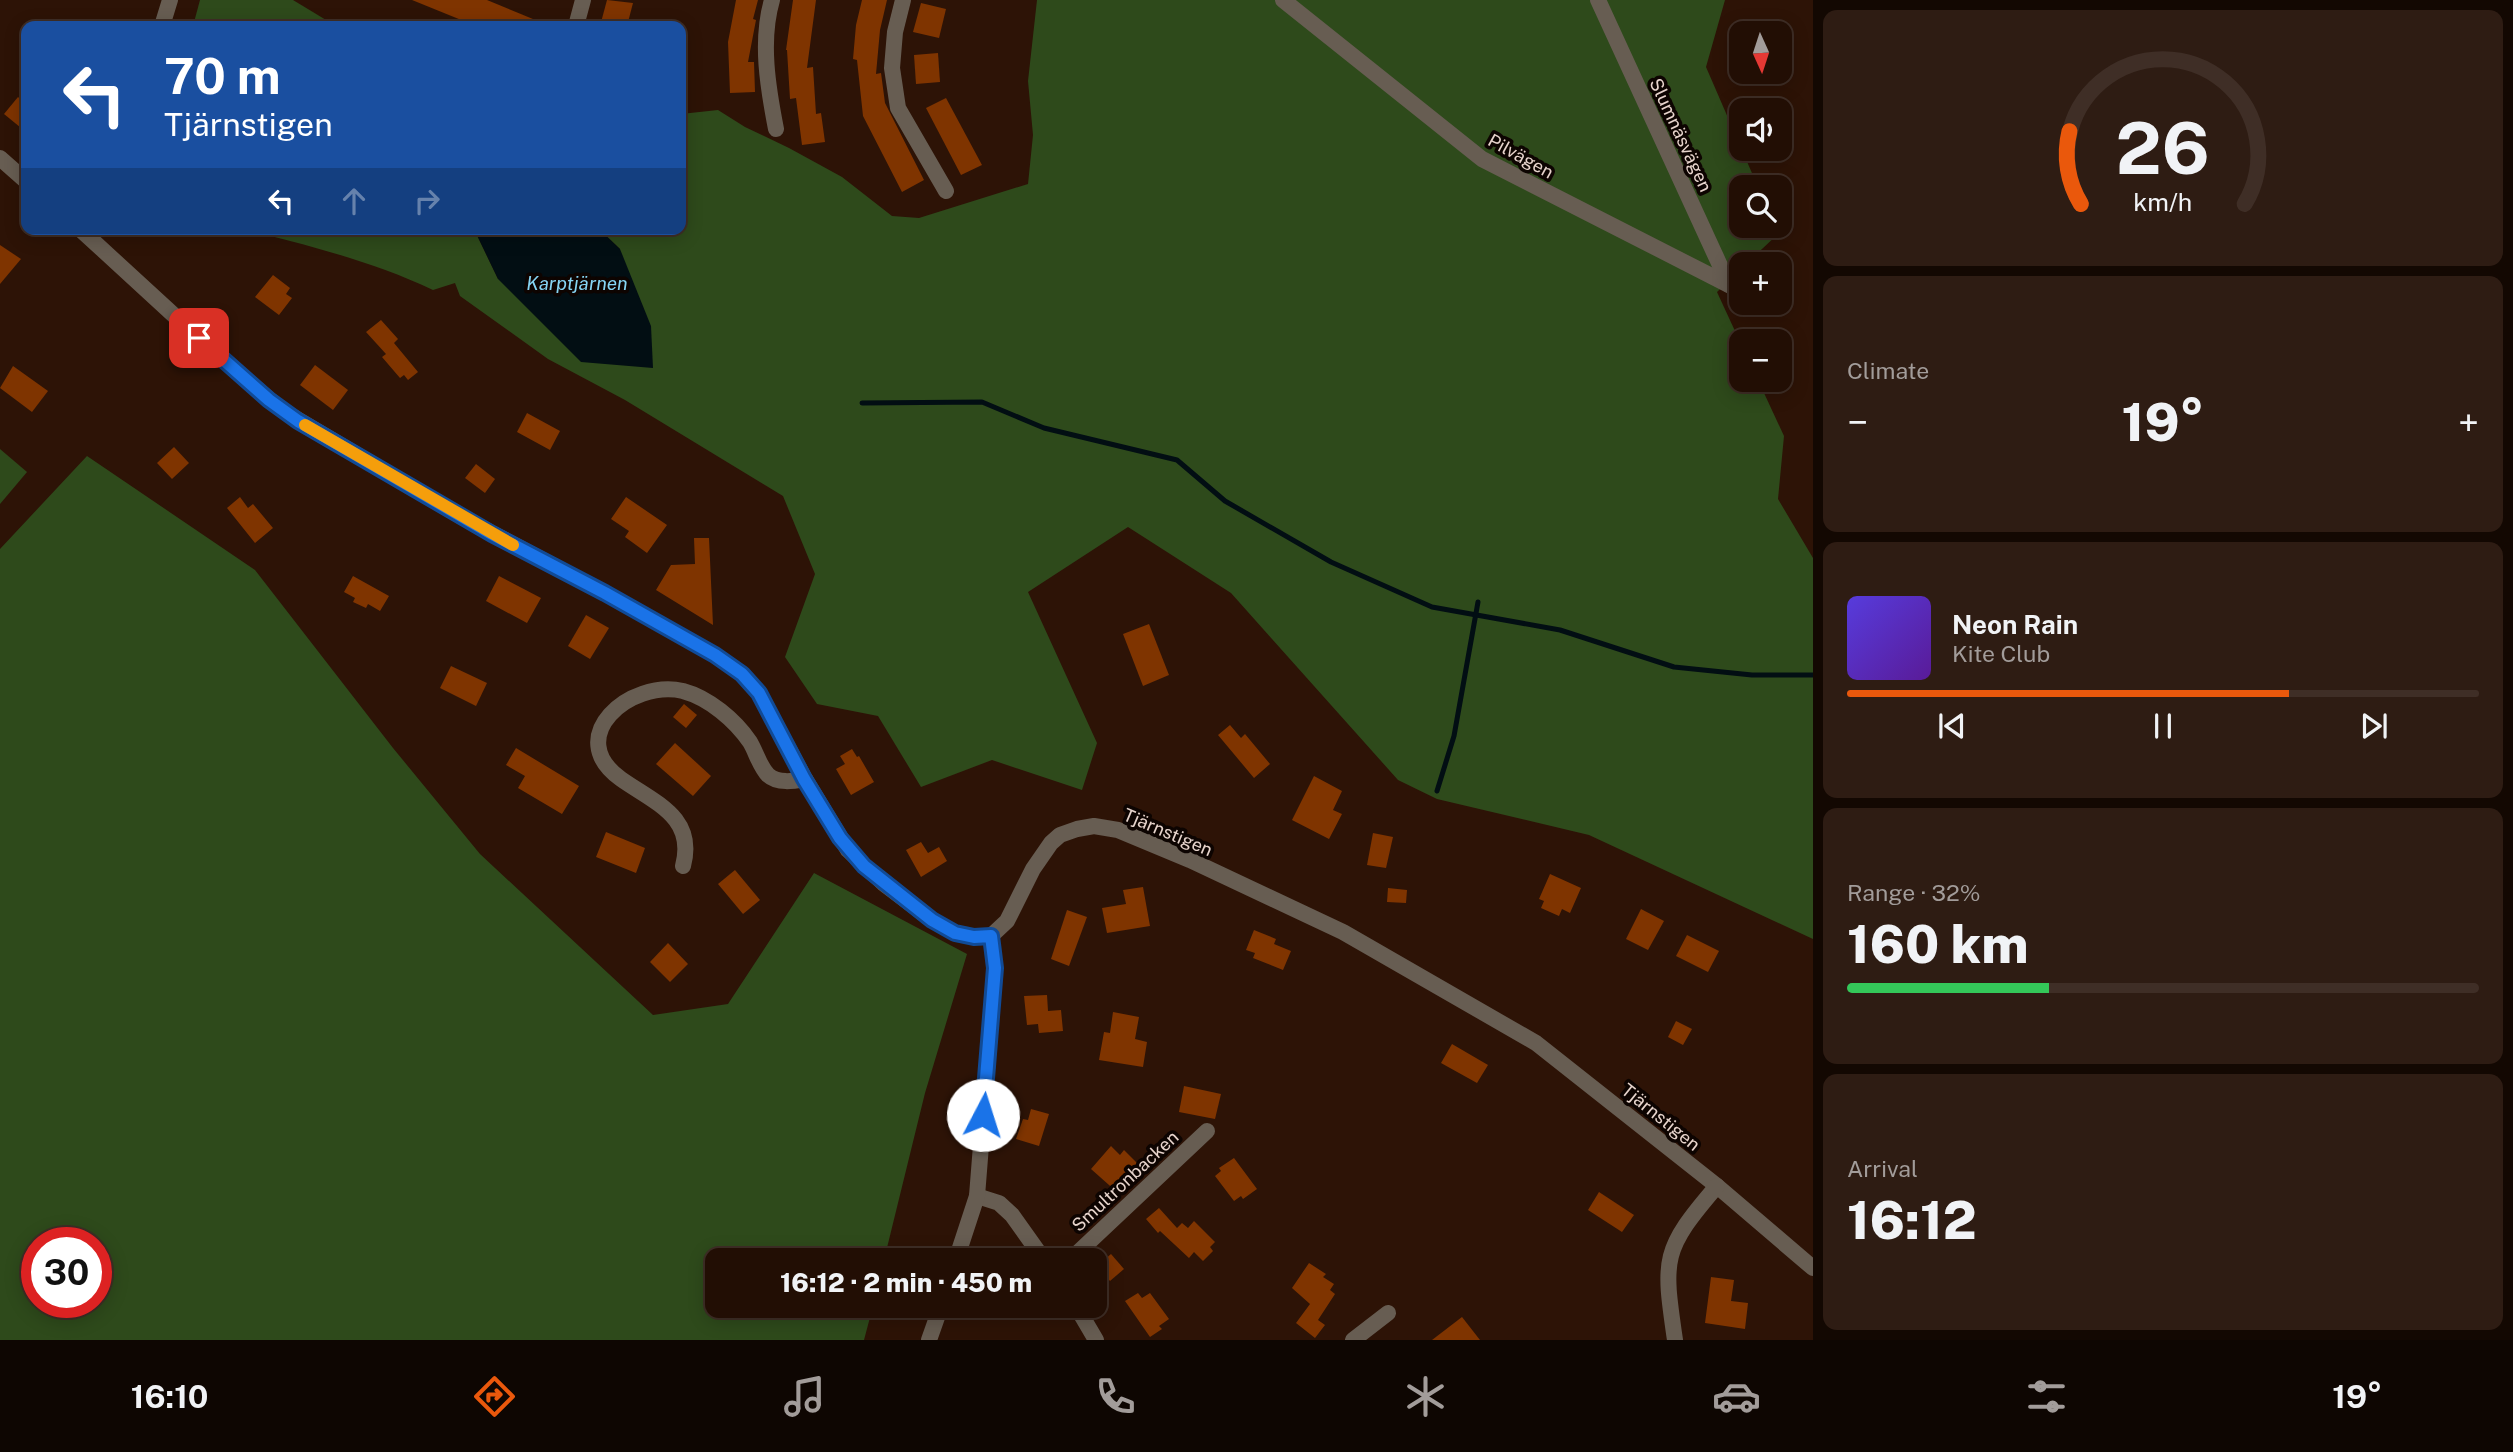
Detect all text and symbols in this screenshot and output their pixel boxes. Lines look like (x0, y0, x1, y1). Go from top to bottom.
north arrow (1729, 21, 1792, 84)
map controls (1729, 21, 1792, 392)
text: 70 m (164, 47, 281, 105)
icon: left (49, 49, 140, 140)
street label: Slumnäsvägen (1645, 75, 1717, 195)
button: sound (1729, 98, 1792, 161)
text: 26 (2116, 105, 2210, 190)
text: Tjärnstigen (164, 106, 333, 143)
street label: Pilvägen (1485, 129, 1557, 183)
button: search (1729, 175, 1792, 238)
icon: left (262, 182, 300, 220)
icon: ahead (335, 182, 373, 220)
icon: right (408, 182, 446, 220)
text: km/h (2134, 187, 2192, 217)
button: + (1729, 252, 1792, 315)
water label: Karptjärnen (526, 272, 628, 294)
pin (169, 308, 229, 368)
icon: arrive (180, 319, 218, 357)
button: − (1729, 329, 1792, 392)
text: Climate (1847, 357, 1929, 384)
text: 19° (2122, 392, 2204, 453)
text: − (1847, 400, 1868, 445)
text: + (2458, 400, 2479, 445)
text: Neon Rain (1952, 609, 2078, 640)
text: Kite Club (1952, 640, 2050, 667)
icon: previous (1933, 707, 1971, 745)
icon: pause (2144, 707, 2182, 745)
icon: next (2355, 707, 2393, 745)
street label: Tjärnstigen (1120, 804, 1216, 860)
text: Range · 32% (1847, 879, 1980, 906)
text: 160 km (1847, 914, 2028, 975)
position arrow (946, 1078, 1020, 1152)
street label: Tjärnstigen (1618, 1079, 1704, 1155)
street label: Smultronbacken (1067, 1126, 1183, 1236)
text: Arrival (1847, 1155, 1918, 1182)
text: 16:12 (1847, 1190, 1977, 1251)
speed limit sign: 30 (21, 1227, 112, 1318)
text: 16:12 · 2 min · 450 m (780, 1267, 1032, 1298)
icon: directions (470, 1372, 519, 1421)
icon: music (780, 1372, 829, 1421)
icon: phone (1091, 1372, 1140, 1421)
icon: climate (1401, 1372, 1450, 1421)
icon: car (1712, 1372, 1761, 1421)
icon: filters (2022, 1372, 2071, 1421)
text: 16:10 (131, 1378, 208, 1415)
text: 19° (2332, 1378, 2382, 1415)

